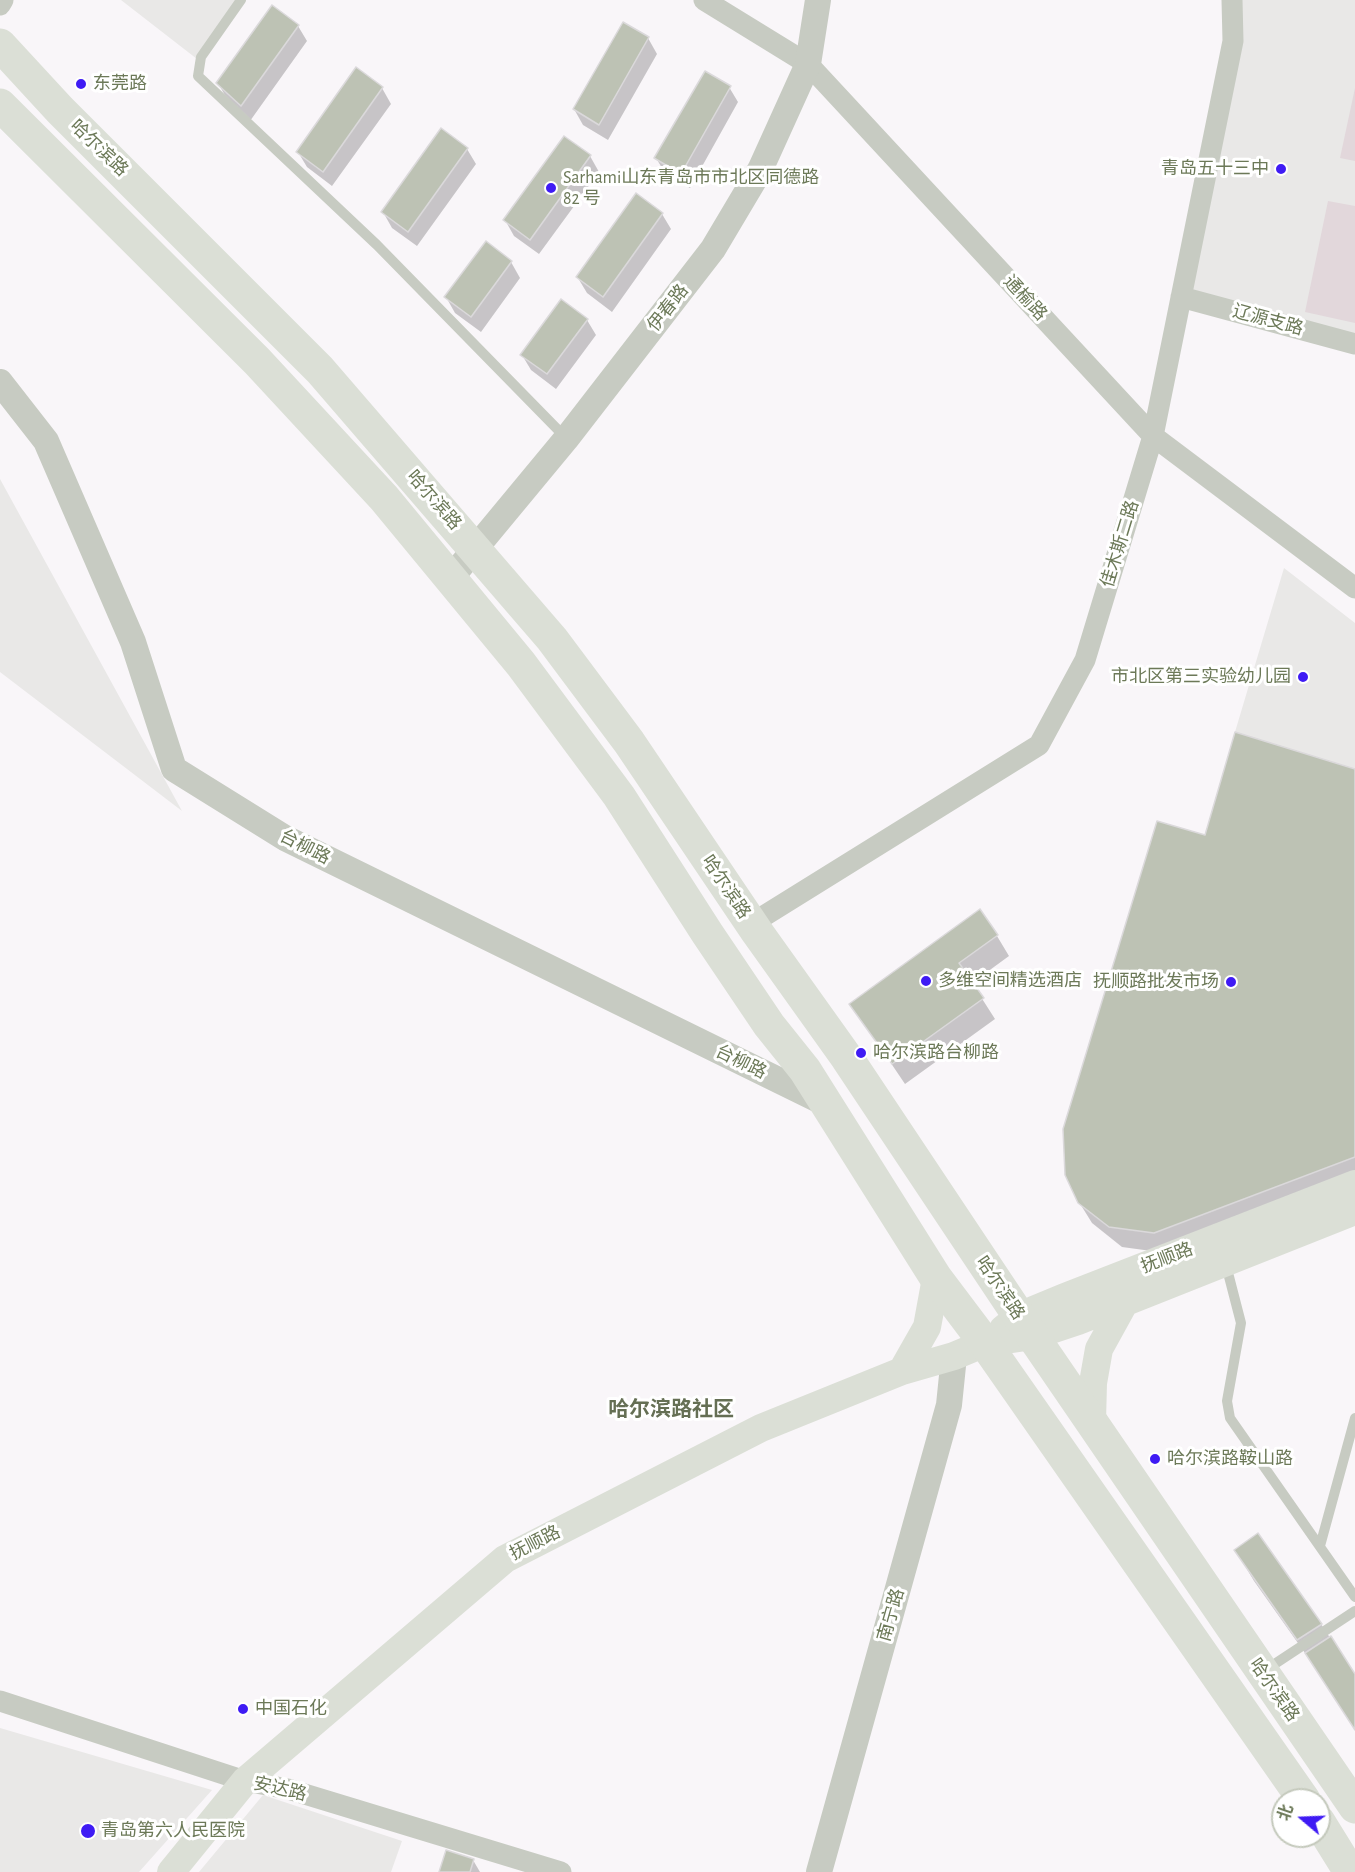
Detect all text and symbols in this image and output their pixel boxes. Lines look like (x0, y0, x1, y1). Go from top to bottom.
place label: 东莞路 (93, 73, 147, 95)
marker: 东莞路 (74, 77, 88, 91)
street label: 哈尔滨路 (66, 115, 132, 181)
place label: 青岛五十三中 (1161, 158, 1269, 180)
marker: 青岛五十三中 (1274, 162, 1288, 176)
place label: Sarhami山东青岛市市北区同德路 82 号 (563, 167, 819, 210)
marker: Sarhami山东青岛市市北区同德路 82 号 (544, 181, 558, 195)
street label: 通榆路 (999, 271, 1051, 325)
street label: 伊春路 (643, 280, 693, 336)
street label: 辽源支路 (1230, 300, 1306, 340)
street label: 哈尔滨路 (402, 466, 466, 534)
street label: 佳木斯二路 (1097, 498, 1143, 590)
place label: 市北区第三实验幼儿园 (1111, 666, 1291, 688)
marker: 市北区第三实验幼儿园 (1296, 670, 1310, 684)
street label: 台柳路 (276, 825, 334, 869)
street label: 哈尔滨路 (697, 851, 755, 923)
place label: 多维空间精选酒店 (938, 970, 1082, 992)
place label: 抚顺路批发市场 (1093, 971, 1219, 993)
marker: 多维空间精选酒店 (919, 974, 933, 988)
marker: 抚顺路批发市场 (1224, 975, 1238, 989)
street label: 台柳路 (712, 1040, 770, 1084)
place label: 哈尔滨路台柳路 (873, 1042, 999, 1064)
marker: 哈尔滨路台柳路 (854, 1046, 868, 1060)
street label: 抚顺路 (1138, 1238, 1196, 1278)
street label: 哈尔滨路 (971, 1252, 1029, 1324)
district label: 哈尔滨路社区 (608, 1397, 734, 1423)
place label: 哈尔滨路鞍山路 (1167, 1448, 1293, 1470)
marker: 哈尔滨路鞍山路 (1148, 1452, 1162, 1466)
street label: 抚顺路 (506, 1521, 564, 1565)
street label: 南宁路 (873, 1586, 909, 1644)
street label: 哈尔滨路 (1245, 1654, 1303, 1726)
place label: 中国石化 (255, 1698, 327, 1720)
marker: 中国石化 (236, 1702, 250, 1716)
street label: 安达路 (251, 1772, 309, 1806)
north arrow (1271, 1788, 1331, 1848)
text: 北 (1276, 1803, 1296, 1823)
place label: 青岛第六人民医院 (101, 1820, 245, 1842)
marker: 青岛第六人民医院 (79, 1822, 97, 1840)

